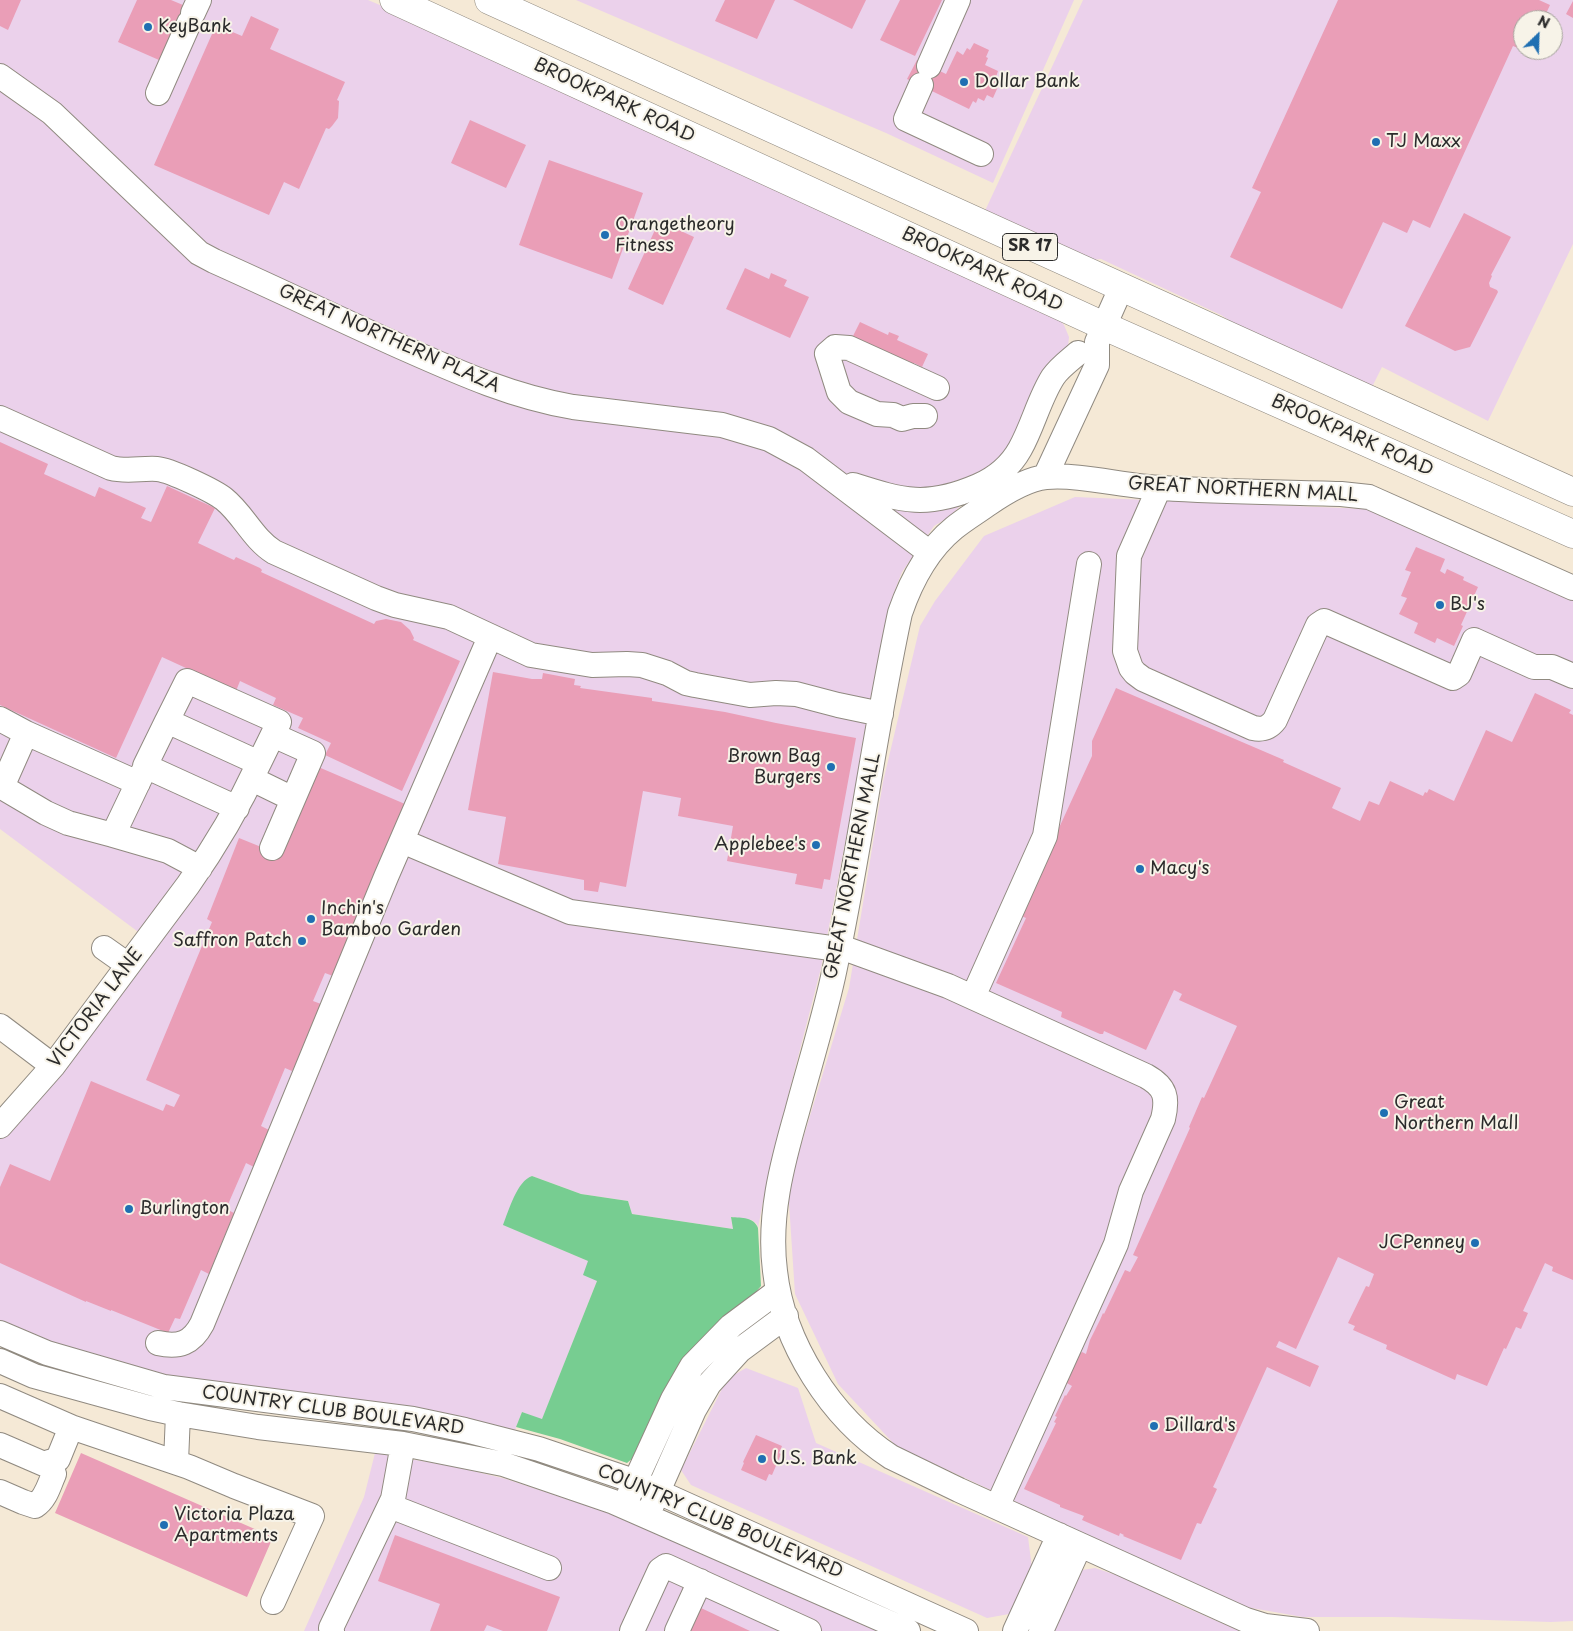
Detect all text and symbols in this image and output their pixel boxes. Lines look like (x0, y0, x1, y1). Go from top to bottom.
north arrow (1513, 10, 1563, 60)
text: N (1535, 10, 1553, 34)
place label: KeyBank (158, 16, 232, 38)
marker: KeyBank (142, 21, 154, 33)
street label: BROOKPARK ROAD (530, 54, 698, 148)
place label: Dollar Bank (974, 71, 1080, 93)
marker: Dollar Bank (958, 76, 970, 88)
place label: TJ Maxx (1386, 131, 1461, 153)
marker: TJ Maxx (1370, 136, 1382, 148)
place label: Orangetheory Fitness (615, 214, 735, 256)
street label: BROOKPARK ROAD (898, 223, 1066, 317)
marker: Orangetheory Fitness (599, 229, 611, 241)
road number: SR 17 (1002, 233, 1058, 260)
street label: GREAT NORTHERN PLAZA (275, 280, 503, 398)
street label: BROOKPARK ROAD (1268, 391, 1436, 481)
street label: GREAT NORTHERN MALL (1127, 473, 1359, 507)
place label: BJ's (1450, 594, 1485, 616)
marker: BJ's (1434, 599, 1446, 611)
place label: Brown Bag Burgers (727, 746, 821, 789)
street label: GREAT NORTHERN MALL (820, 751, 886, 981)
marker: Brown Bag Burgers (825, 761, 837, 773)
place label: Applebee's (714, 834, 806, 856)
marker: Applebee's (810, 839, 822, 851)
place label: Macy's (1150, 858, 1210, 880)
marker: Macy's (1134, 863, 1146, 875)
place label: Inchin's Bamboo Garden (321, 898, 461, 941)
marker: Inchin's Bamboo Garden (305, 913, 317, 925)
place label: Saffron Patch (173, 930, 292, 952)
marker: Saffron Patch (296, 935, 308, 947)
street label: VICTORIA LANE (44, 944, 148, 1072)
place label: Great Northern Mall (1394, 1092, 1518, 1134)
marker: Great Northern Mall (1378, 1107, 1390, 1119)
place label: Burlington (139, 1198, 230, 1220)
marker: Burlington (123, 1203, 135, 1215)
place label: JCPenney (1379, 1232, 1465, 1254)
marker: JCPenney (1469, 1237, 1481, 1249)
street label: COUNTRY CLUB BOULEVARD (200, 1382, 466, 1440)
place label: Dillard's (1164, 1415, 1236, 1437)
marker: Dillard's (1148, 1420, 1160, 1432)
place label: U.S. Bank (772, 1448, 857, 1470)
marker: U.S. Bank (756, 1453, 768, 1465)
street label: COUNTRY CLUB BOULEVARD (594, 1460, 846, 1584)
place label: Victoria Plaza Apartments (174, 1504, 294, 1546)
marker: Victoria Plaza Apartments (158, 1519, 170, 1531)

